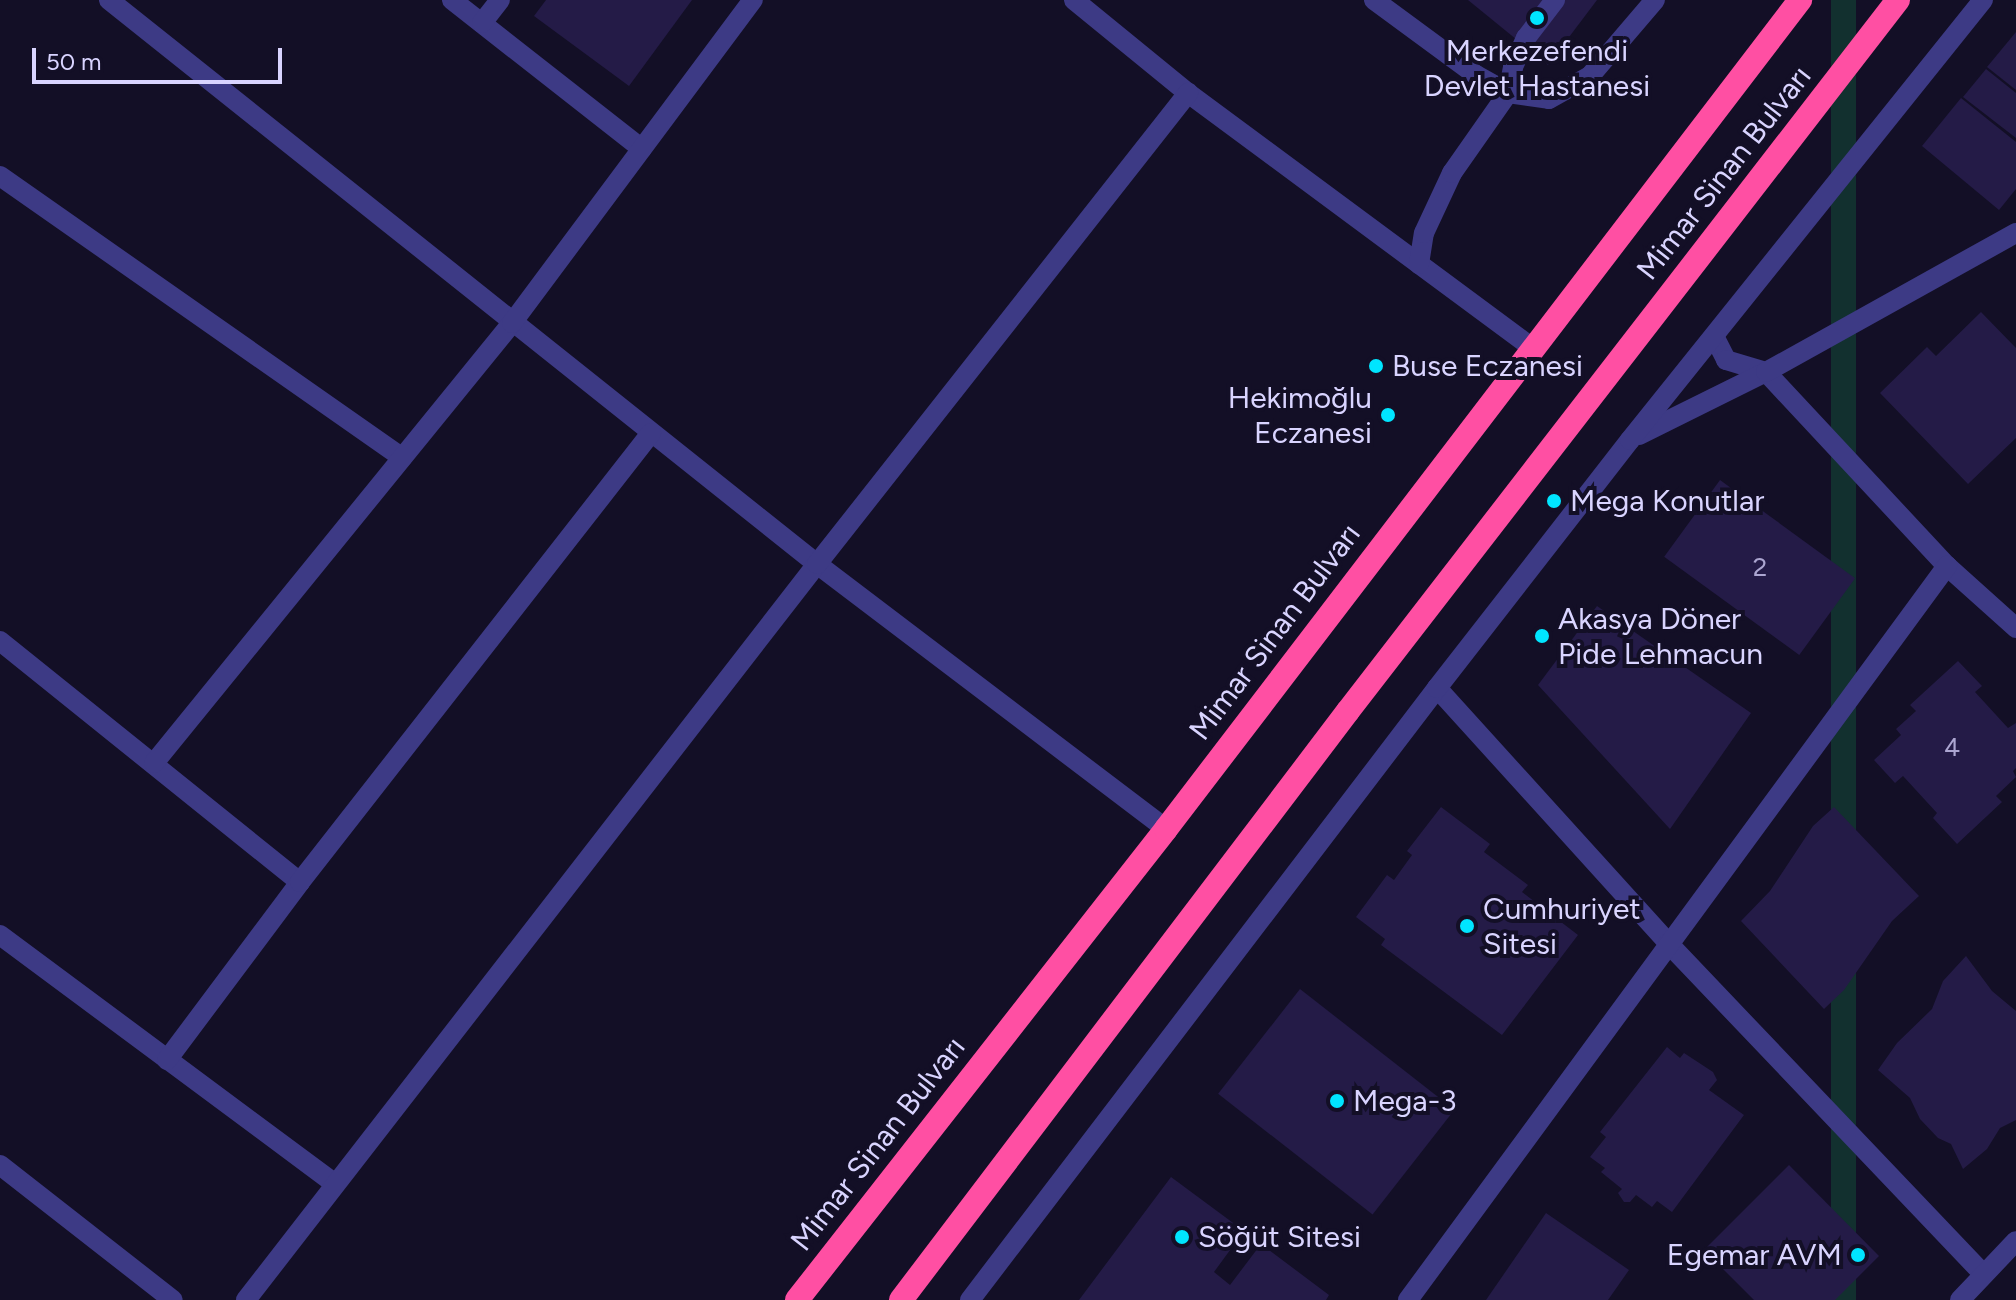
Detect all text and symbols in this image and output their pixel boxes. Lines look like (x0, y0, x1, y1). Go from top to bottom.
marker: Merkezefendi Devlet Hastanesi (1526, 7, 1548, 29)
scale bar (36, 32, 286, 82)
place label: Merkezefendi Devlet Hastanesi (1424, 33, 1650, 104)
text: 50 m (46, 47, 102, 76)
street label: Mimar Sinan Bulvarı (1629, 59, 1819, 287)
place label: Buse Eczanesi (1392, 348, 1583, 384)
marker: Buse Eczanesi (1367, 357, 1385, 375)
place label: Hekimoğlu Eczanesi (1228, 380, 1372, 450)
marker: Hekimoğlu Eczanesi (1379, 406, 1397, 424)
place label: Mega Konutlar (1570, 483, 1764, 519)
marker: Mega Konutlar (1545, 492, 1563, 510)
street label: Mimar Sinan Bulvarı (1182, 517, 1368, 747)
house number: 2 (1753, 552, 1767, 584)
place label: Akasya Döner Pide Lehmacun (1558, 601, 1763, 672)
marker: Akasya Döner Pide Lehmacun (1533, 627, 1551, 645)
house number: 4 (1944, 732, 1960, 764)
place label: Cumhuriyet Sitesi (1483, 891, 1641, 962)
marker: Cumhuriyet Sitesi (1458, 917, 1476, 935)
street label: Mimar Sinan Bulvarı (783, 1030, 973, 1258)
place label: Mega-3 (1353, 1083, 1456, 1119)
marker: Mega-3 (1328, 1092, 1346, 1110)
place label: Söğüt Sitesi (1198, 1219, 1361, 1255)
marker: Söğüt Sitesi (1173, 1228, 1191, 1246)
place label: Egemar AVM (1667, 1237, 1842, 1273)
marker: Egemar AVM (1849, 1246, 1867, 1264)

